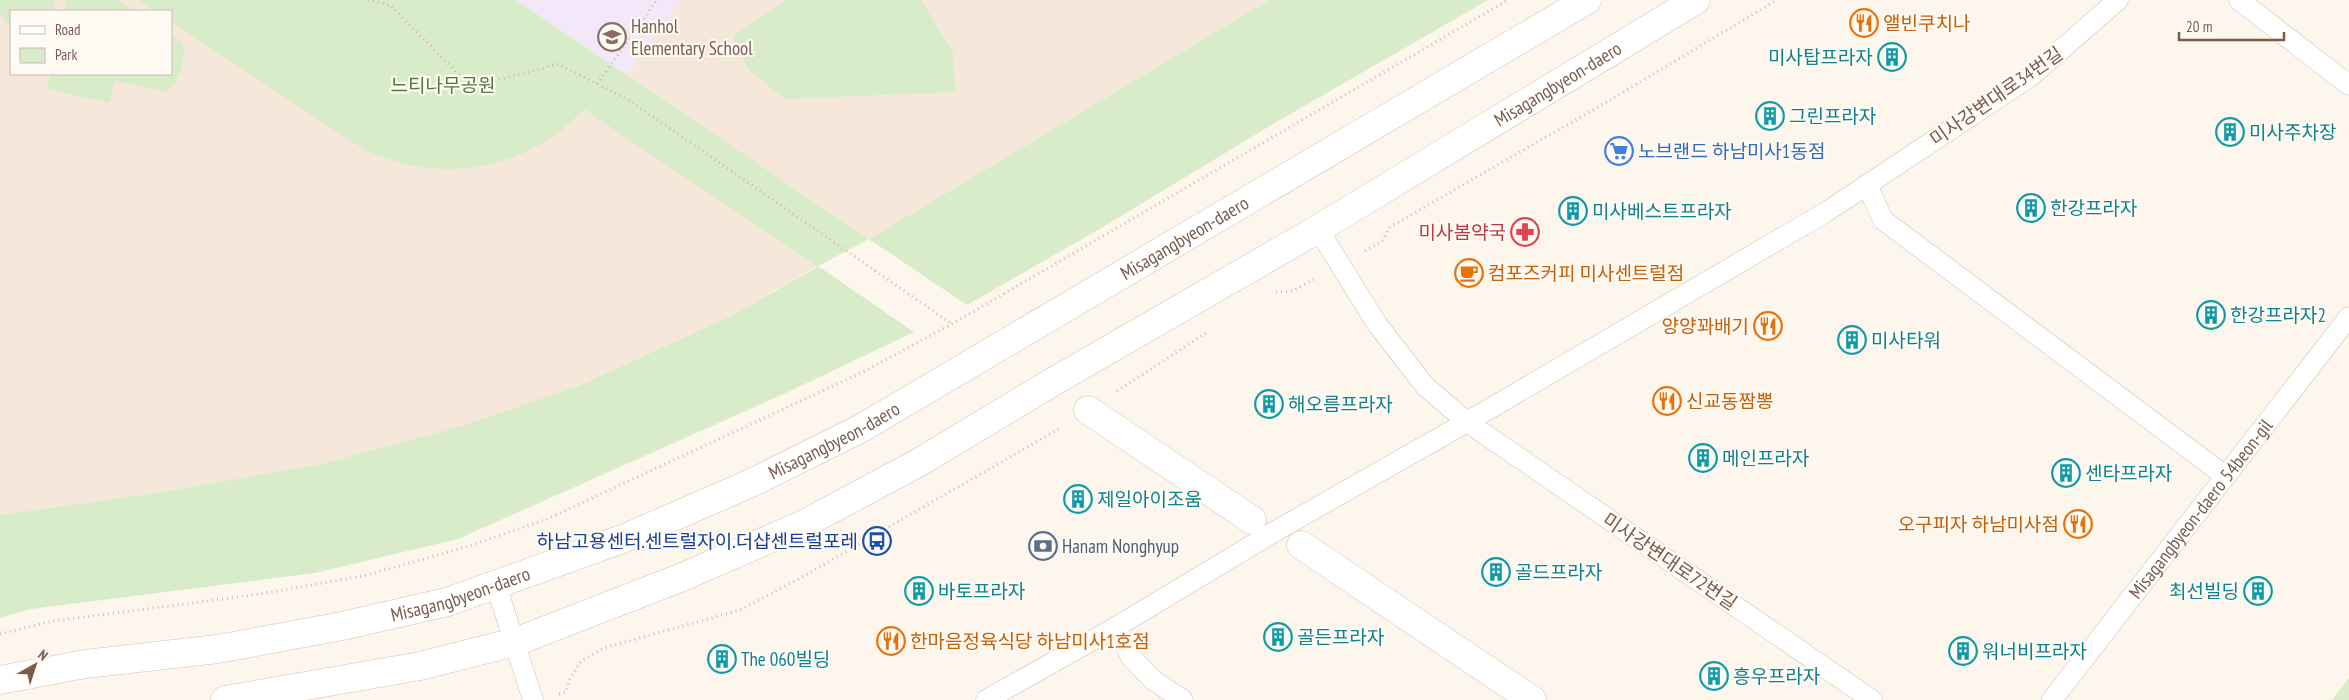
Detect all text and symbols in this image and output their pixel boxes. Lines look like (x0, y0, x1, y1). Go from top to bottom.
restaurant icon: 앨빈쿠치나 (1849, 8, 1879, 38)
legend (10, 10, 172, 75)
scale bar (2179, 10, 2284, 42)
place label: 앨빈쿠치나 (1883, 11, 1970, 35)
place label: Hanhol Elementary School (631, 14, 753, 60)
text: 20 m (2186, 17, 2212, 36)
text: Road (55, 20, 81, 39)
school or university icon: Hanhol Elementary School (597, 22, 627, 52)
street label: Misagangbyeon-daero (1489, 36, 1626, 132)
street label: 미사강변대로34번길 (1925, 41, 2067, 151)
building icon: 미사탑프라자 (1877, 42, 1907, 72)
text: Park (55, 45, 77, 64)
place label: 미사탑프라자 (1768, 45, 1873, 69)
park label: 느티나무공원 (391, 73, 495, 97)
building icon: 그린프라자 (1755, 101, 1785, 131)
place label: 그린프라자 (1789, 104, 1876, 128)
building icon: 미사주차장 (2215, 117, 2245, 147)
place label: 미사주차장 (2249, 120, 2336, 144)
supermarket icon: 노브랜드 하남미사1동점 (1604, 136, 1634, 166)
place label: 노브랜드 하남미사1동점 (1638, 139, 1825, 163)
street label: Misagangbyeon-daero (1116, 190, 1253, 285)
building icon: 한강프라자 (2016, 193, 2046, 223)
building icon: 미사베스트프라자 (1558, 196, 1588, 226)
place label: 한강프라자 (2050, 196, 2137, 220)
place label: 미사베스트프라자 (1592, 199, 1732, 223)
pharmacy icon: 미사봄약국 (1510, 217, 1540, 247)
place label: 미사봄약국 (1419, 220, 1506, 244)
cafe icon: 컴포즈커피 미사센트럴점 (1454, 258, 1484, 288)
place label: 컴포즈커피 미사센트럴점 (1488, 261, 1684, 285)
building icon: 한강프라자2 (2196, 300, 2226, 330)
place label: 한강프라자2 (2230, 303, 2326, 327)
restaurant icon: 양양꽈배기 (1753, 311, 1783, 341)
place label: 양양꽈배기 (1662, 314, 1749, 338)
building icon: 미사타워 (1837, 325, 1867, 355)
place label: 미사타워 (1871, 328, 1941, 352)
restaurant icon: 신교동짬뽕 (1652, 386, 1682, 416)
building icon: 해오름프라자 (1254, 389, 1284, 419)
place label: 신교동짬뽕 (1686, 389, 1773, 413)
place label: 해오름프라자 (1288, 392, 1393, 416)
street label: Misagangbyeon-daero (764, 396, 904, 485)
street label: Misagangbyeon-daero 54beon-gil (2123, 414, 2278, 603)
building icon: 메인프라자 (1688, 443, 1718, 473)
place label: 메인프라자 (1722, 446, 1809, 470)
building icon: 센타프라자 (2051, 458, 2081, 488)
place label: 센타프라자 (2085, 461, 2172, 485)
building icon: 제일아이조움 (1063, 484, 1093, 514)
place label: 제일아이조움 (1097, 487, 1202, 511)
street label: 미사강변대로72번길 (1598, 507, 1742, 615)
restaurant icon: 오구피자 하남미사점 (2063, 509, 2093, 539)
place label: 오구피자 하남미사점 (1898, 512, 2059, 536)
bus stop icon: 하남고용센터.센트럴자이.더샵센트럴포레 (862, 526, 892, 556)
place label: 하남고용센터.센트럴자이.더샵센트럴포레 (537, 529, 858, 553)
bank icon: Hanam Nonghyup (1028, 531, 1058, 561)
place label: Hanam Nonghyup (1062, 534, 1179, 558)
building icon: 골드프라자 (1481, 557, 1511, 587)
place label: 골드프라자 (1515, 560, 1602, 584)
street label: Misagangbyeon-daero (388, 561, 533, 627)
building icon: 바토프라자 (904, 576, 934, 606)
building icon: 최선빌딩 (2243, 576, 2273, 606)
place label: 바토프라자 (938, 579, 1025, 603)
place label: 최선빌딩 (2169, 579, 2239, 603)
building icon: 골든프라자 (1263, 622, 1293, 652)
place label: 골든프라자 (1297, 625, 1384, 649)
restaurant icon: 한마음정육식당 하남미사1호점 (876, 626, 906, 656)
place label: 한마음정육식당 하남미사1호점 (910, 629, 1150, 653)
building icon: 워너비프라자 (1948, 636, 1978, 666)
place label: 워너비프라자 (1982, 639, 2087, 663)
north arrow (10, 640, 60, 690)
building icon: The 060빌딩 (707, 644, 737, 674)
text: N (35, 646, 52, 664)
place label: The 060빌딩 (741, 647, 830, 671)
building icon: 흥우프라자 (1699, 661, 1729, 691)
place label: 흥우프라자 (1733, 664, 1820, 688)

